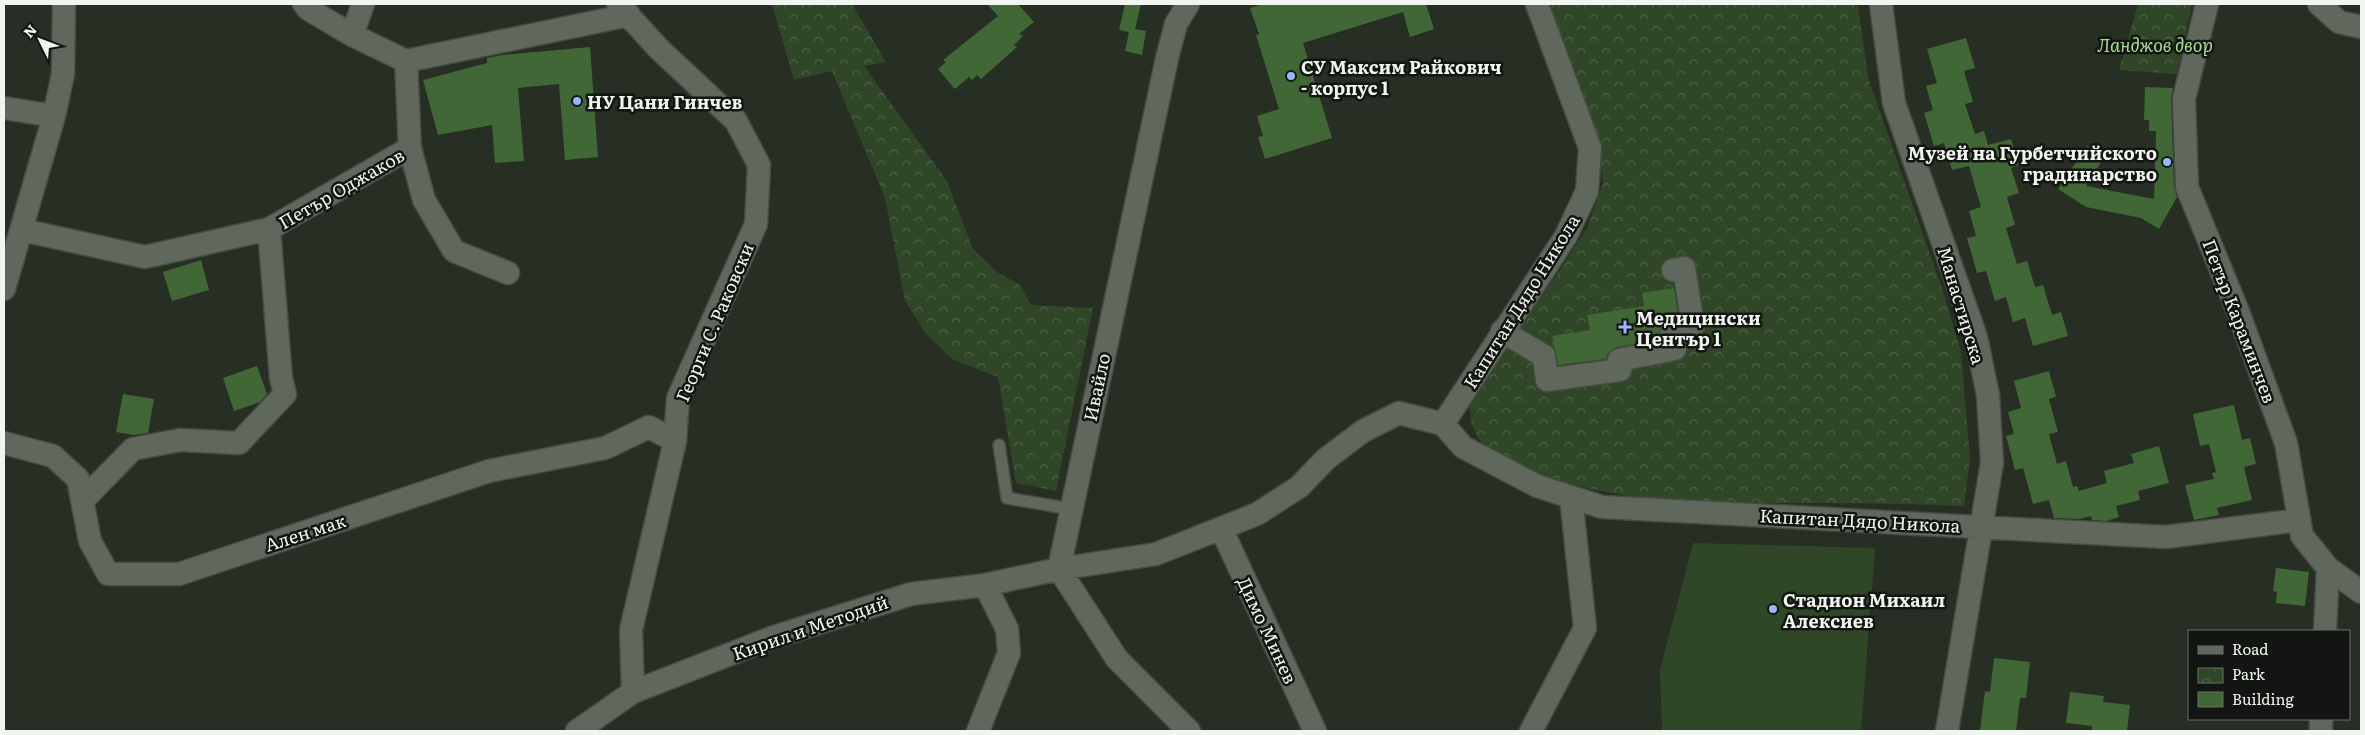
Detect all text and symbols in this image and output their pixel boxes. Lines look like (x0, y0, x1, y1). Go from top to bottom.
north arrow (15, 15, 65, 65)
text: N (18, 19, 41, 42)
park label: Ланджов двор (2097, 31, 2213, 58)
place label: СУ Максим Райкович - корпус 1 (1301, 53, 1502, 101)
marker: СУ Максим Райкович - корпус 1 (1285, 70, 1297, 82)
place label: НУ Цани Гинчев (587, 88, 743, 115)
marker: НУ Цани Гинчев (571, 95, 583, 107)
place label: Музей на Гурбетчийското градинарство (1908, 139, 2157, 187)
street label: Петър Оджаков (273, 141, 409, 235)
marker: Музей на Гурбетчийското градинарство (2161, 156, 2173, 168)
street label: Капитан Дядо Никола (1456, 208, 1586, 393)
street label: Петър Караминчев (2196, 235, 2284, 407)
street label: Георги С. Раковски (668, 238, 760, 406)
street label: Манастирска (1931, 243, 1993, 368)
place label: Медицински Център 1 (1636, 304, 1761, 352)
marker: Медицински Център 1 (1618, 320, 1632, 334)
street label: Ивайло (1076, 350, 1116, 424)
street label: Капитан Дядо Никола (1759, 501, 1961, 539)
street label: Ален мак (261, 506, 349, 558)
street label: Димо Минев (1231, 572, 1305, 688)
place label: Стадион Михаил Алексиев (1783, 586, 1945, 634)
street label: Кирил и Методий (729, 588, 891, 666)
marker: Стадион Михаил Алексиев (1767, 603, 1779, 615)
legend (2188, 630, 2350, 720)
text: Road (2232, 637, 2268, 660)
text: Park (2232, 662, 2266, 685)
text: Building (2232, 687, 2294, 710)

